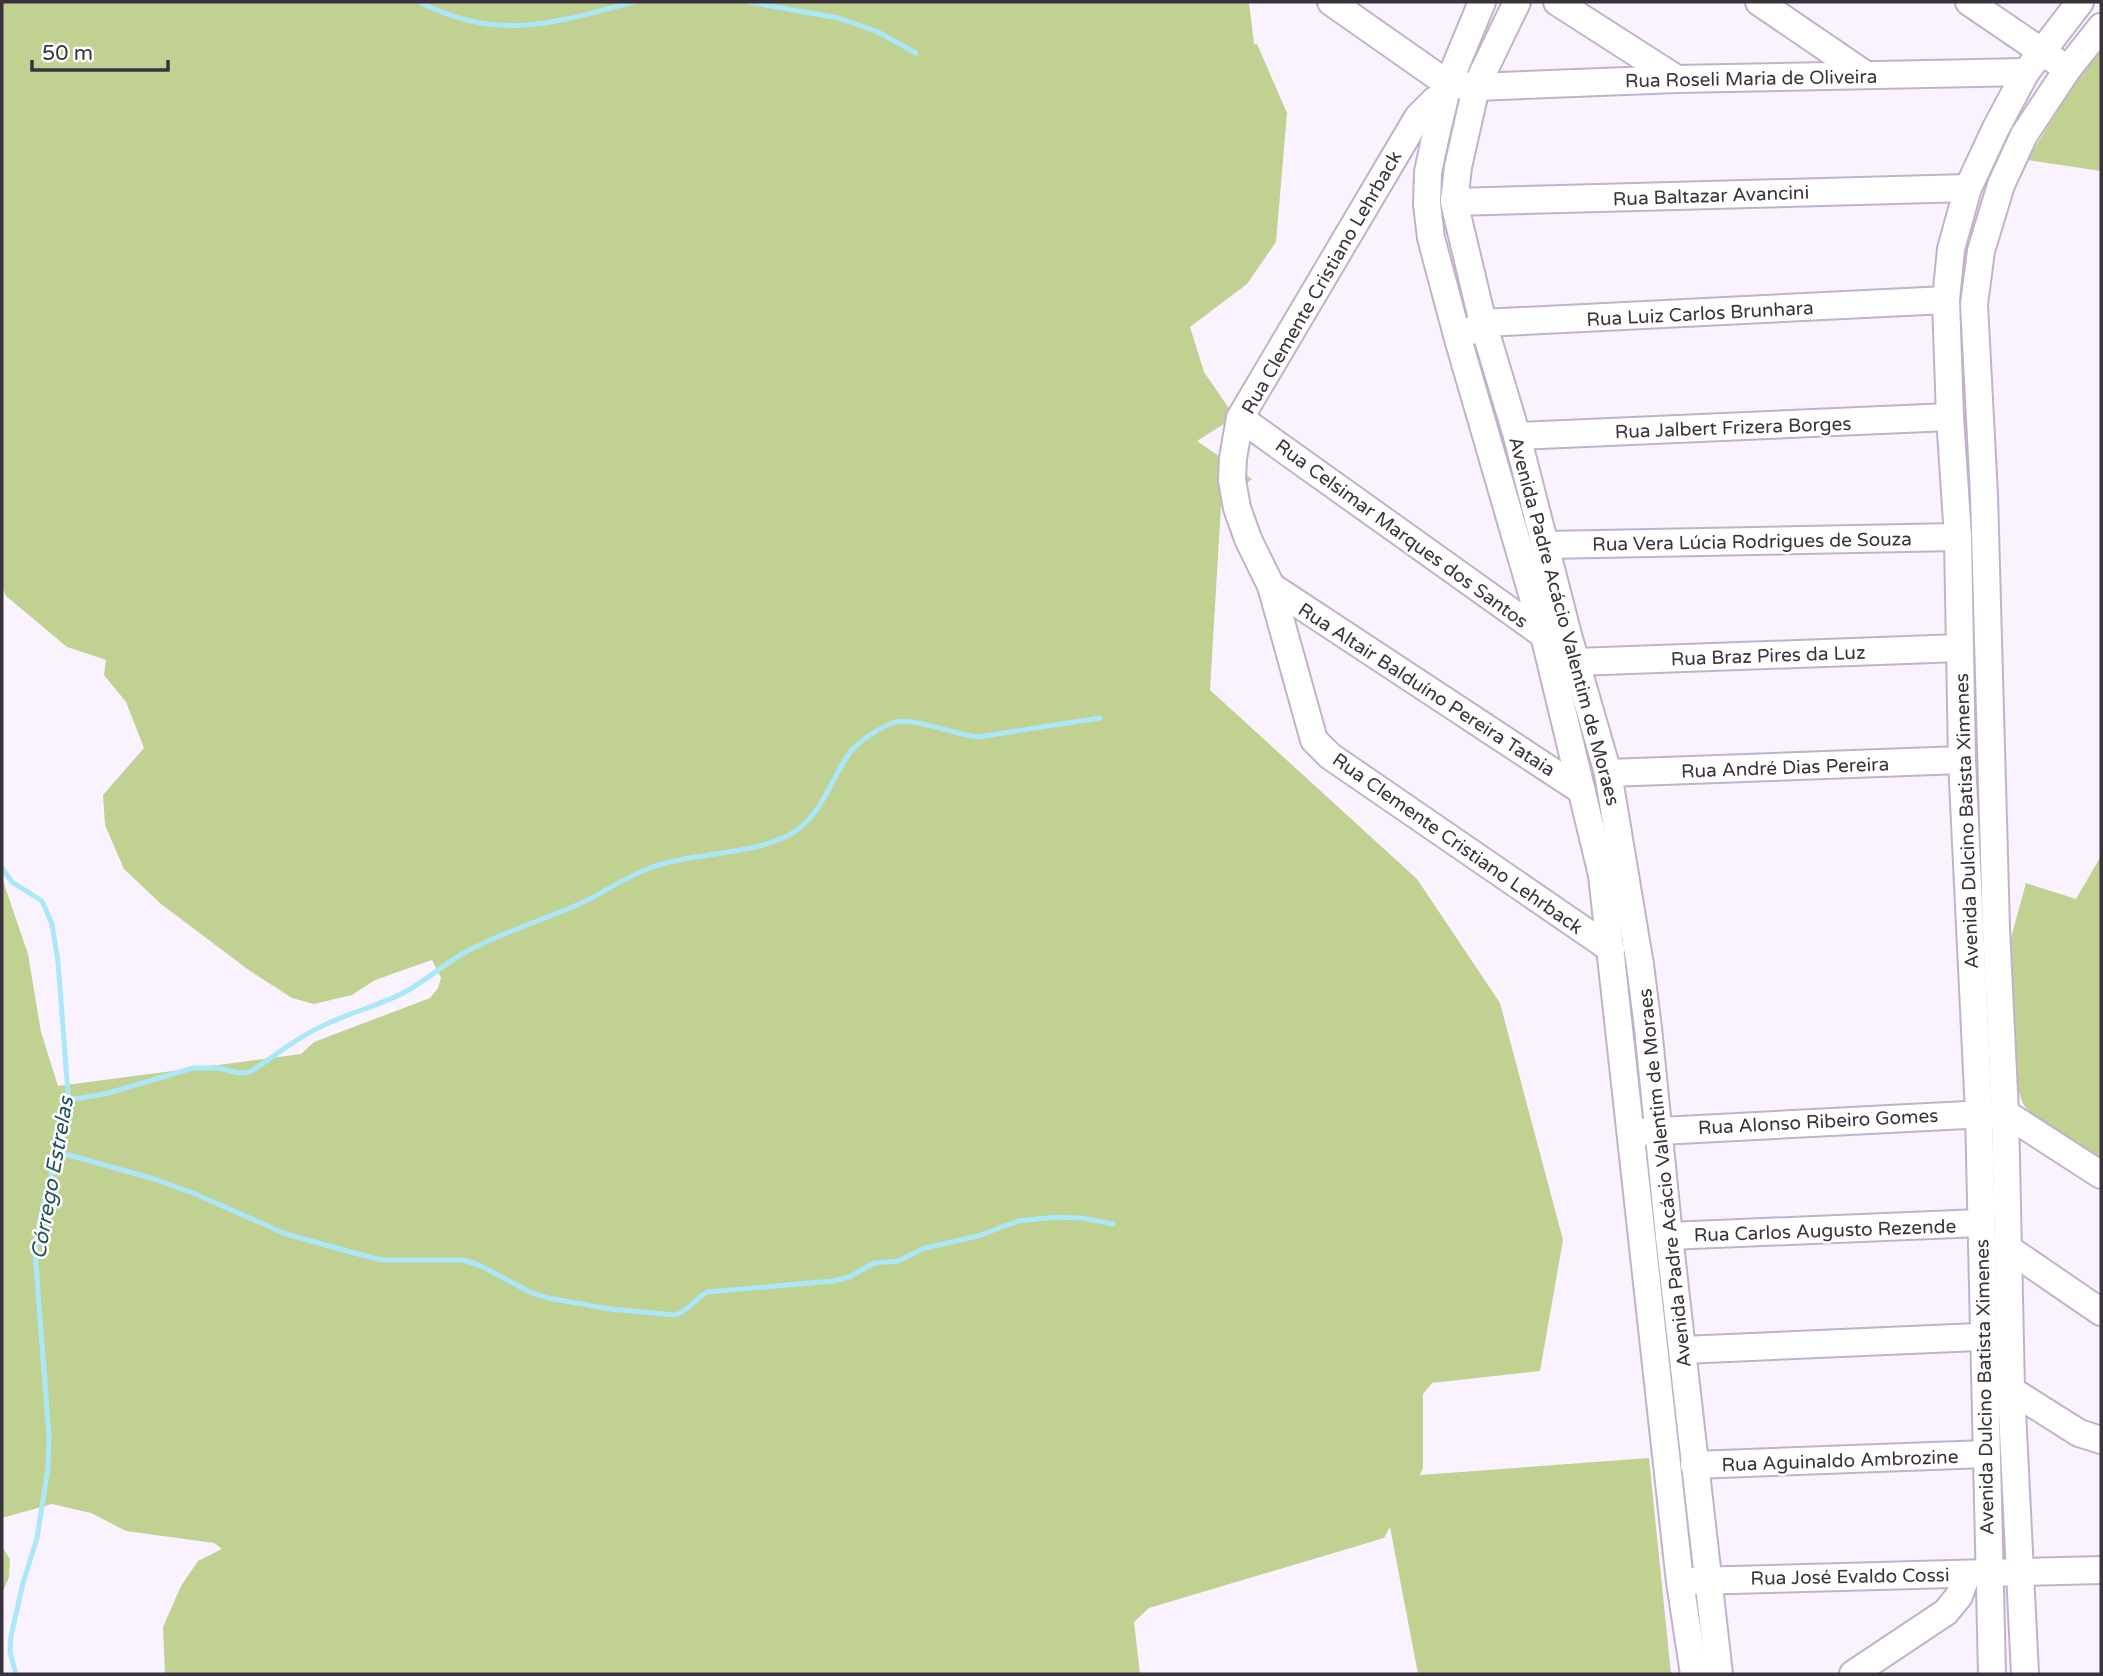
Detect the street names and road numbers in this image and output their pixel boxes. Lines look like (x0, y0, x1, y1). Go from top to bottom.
street label: Rua Roseli Maria de Oliveira (1625, 66, 1877, 92)
street label: Rua Clemente Cristiano Lehrback (1237, 147, 1406, 418)
street label: Rua Baltazar Avancini (1612, 182, 1810, 210)
street label: Rua Luiz Carlos Brunhara (1586, 297, 1814, 331)
street label: Rua Jalbert Frizera Borges (1614, 413, 1852, 443)
street label: Avenida Padre Acácio Valentim de Moraes (1504, 434, 1624, 808)
street label: Rua Celsimar Marques dos Santos (1271, 435, 1532, 633)
street label: Rua Vera Lúcia Rodrigues de Souza (1592, 528, 1912, 556)
street label: Rua Altair Balduíno Pereira Tataia (1294, 598, 1559, 781)
street label: Rua Braz Pires da Luz (1670, 642, 1866, 670)
street label: Avenida Dulcino Batista Ximenes (1951, 673, 1983, 969)
street label: Rua Clemente Cristiano Lehrback (1328, 749, 1587, 939)
street label: Rua André Dias Pereira (1681, 753, 1889, 783)
street label: Avenida Padre Acácio Valentim de Moraes (1634, 987, 1696, 1369)
street label: Rua Alonso Ribeiro Gomes (1697, 1105, 1939, 1139)
street label: Rua Carlos Augusto Rezende (1693, 1215, 1957, 1247)
street label: Avenida Dulcino Batista Ximenes (1971, 1239, 1999, 1535)
street label: Rua Aguinaldo Ambrozine (1721, 1446, 1959, 1476)
street label: Rua José Evaldo Cossi (1750, 1564, 1950, 1590)

